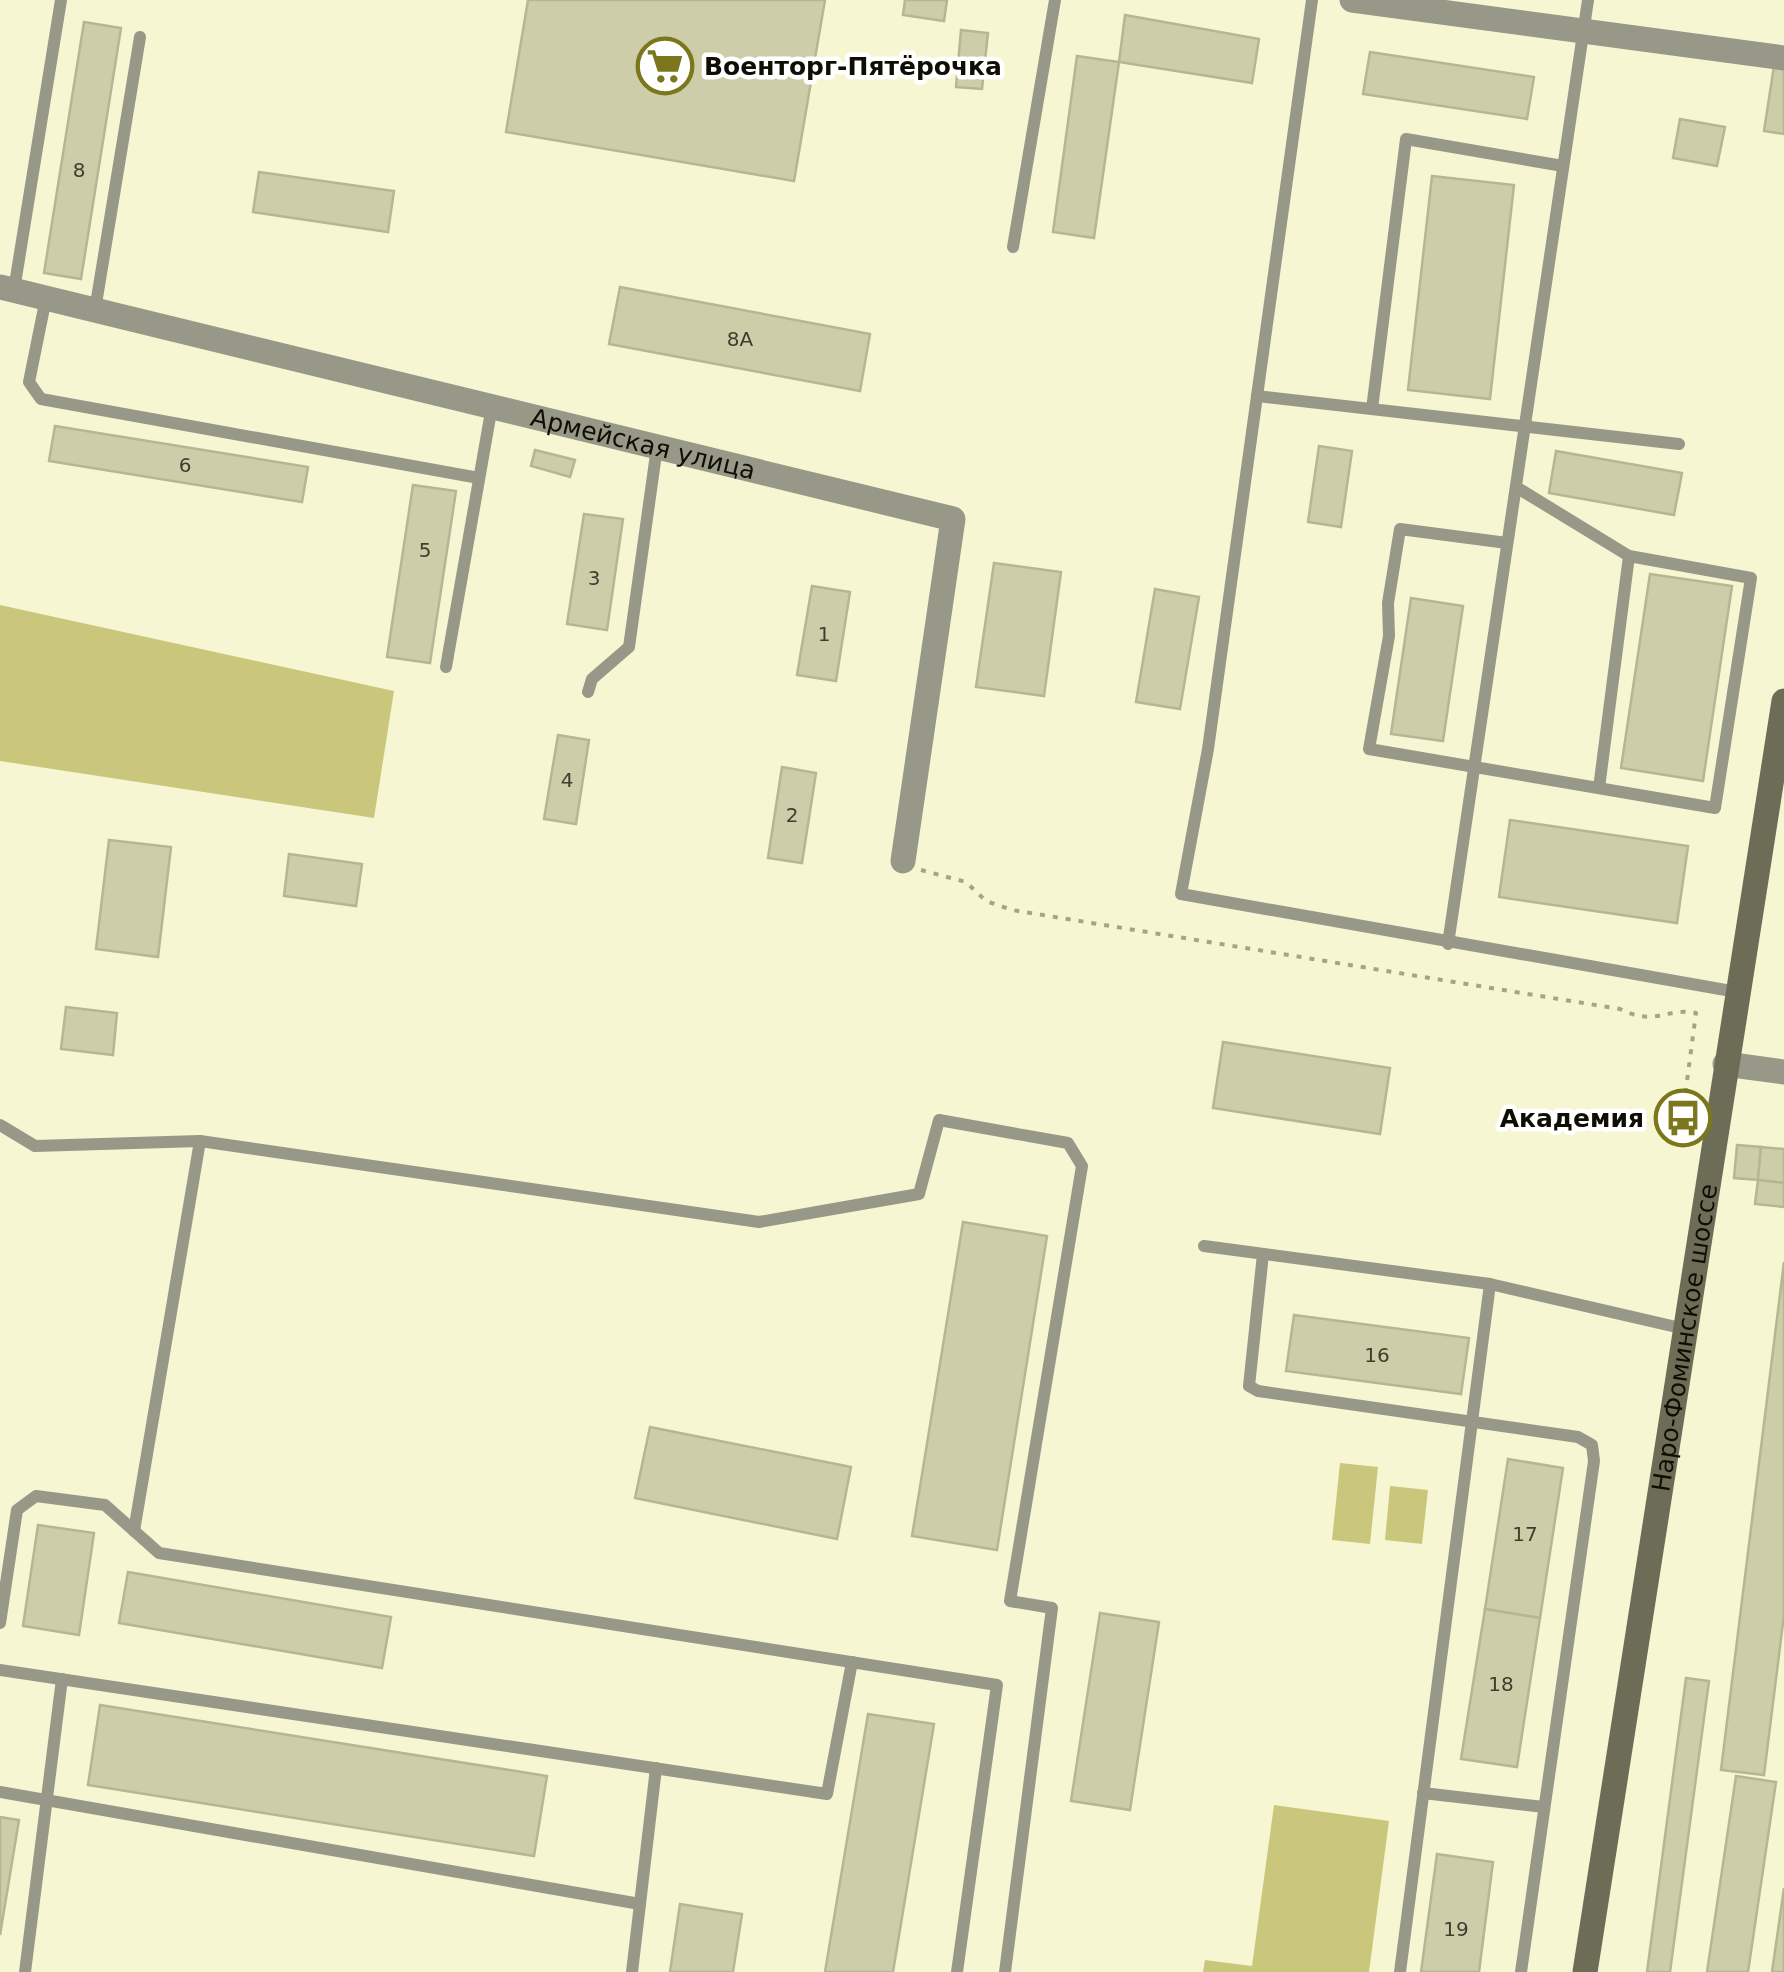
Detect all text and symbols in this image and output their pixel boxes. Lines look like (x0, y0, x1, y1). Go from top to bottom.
supermarket icon: Военторг-Пятёрочка (635, 36, 695, 96)
place label: Военторг-Пятёрочка (704, 52, 1002, 81)
house number: 8 (73, 158, 85, 182)
house number: 8А (727, 327, 754, 351)
street label: Армейская улица (528, 402, 758, 485)
house number: 6 (179, 453, 191, 477)
house number: 5 (419, 538, 431, 562)
house number: 3 (588, 566, 600, 590)
house number: 1 (818, 622, 830, 646)
house number: 4 (561, 768, 573, 792)
house number: 2 (786, 803, 798, 827)
bus stop icon: Академия (1653, 1088, 1713, 1148)
place label: Академия (1500, 1104, 1644, 1133)
street label: Наро-Фоминское шоссе (1646, 1182, 1723, 1494)
house number: 16 (1364, 1343, 1390, 1367)
house number: 17 (1512, 1522, 1538, 1546)
house number: 18 (1488, 1672, 1514, 1696)
house number: 19 (1443, 1917, 1469, 1941)

